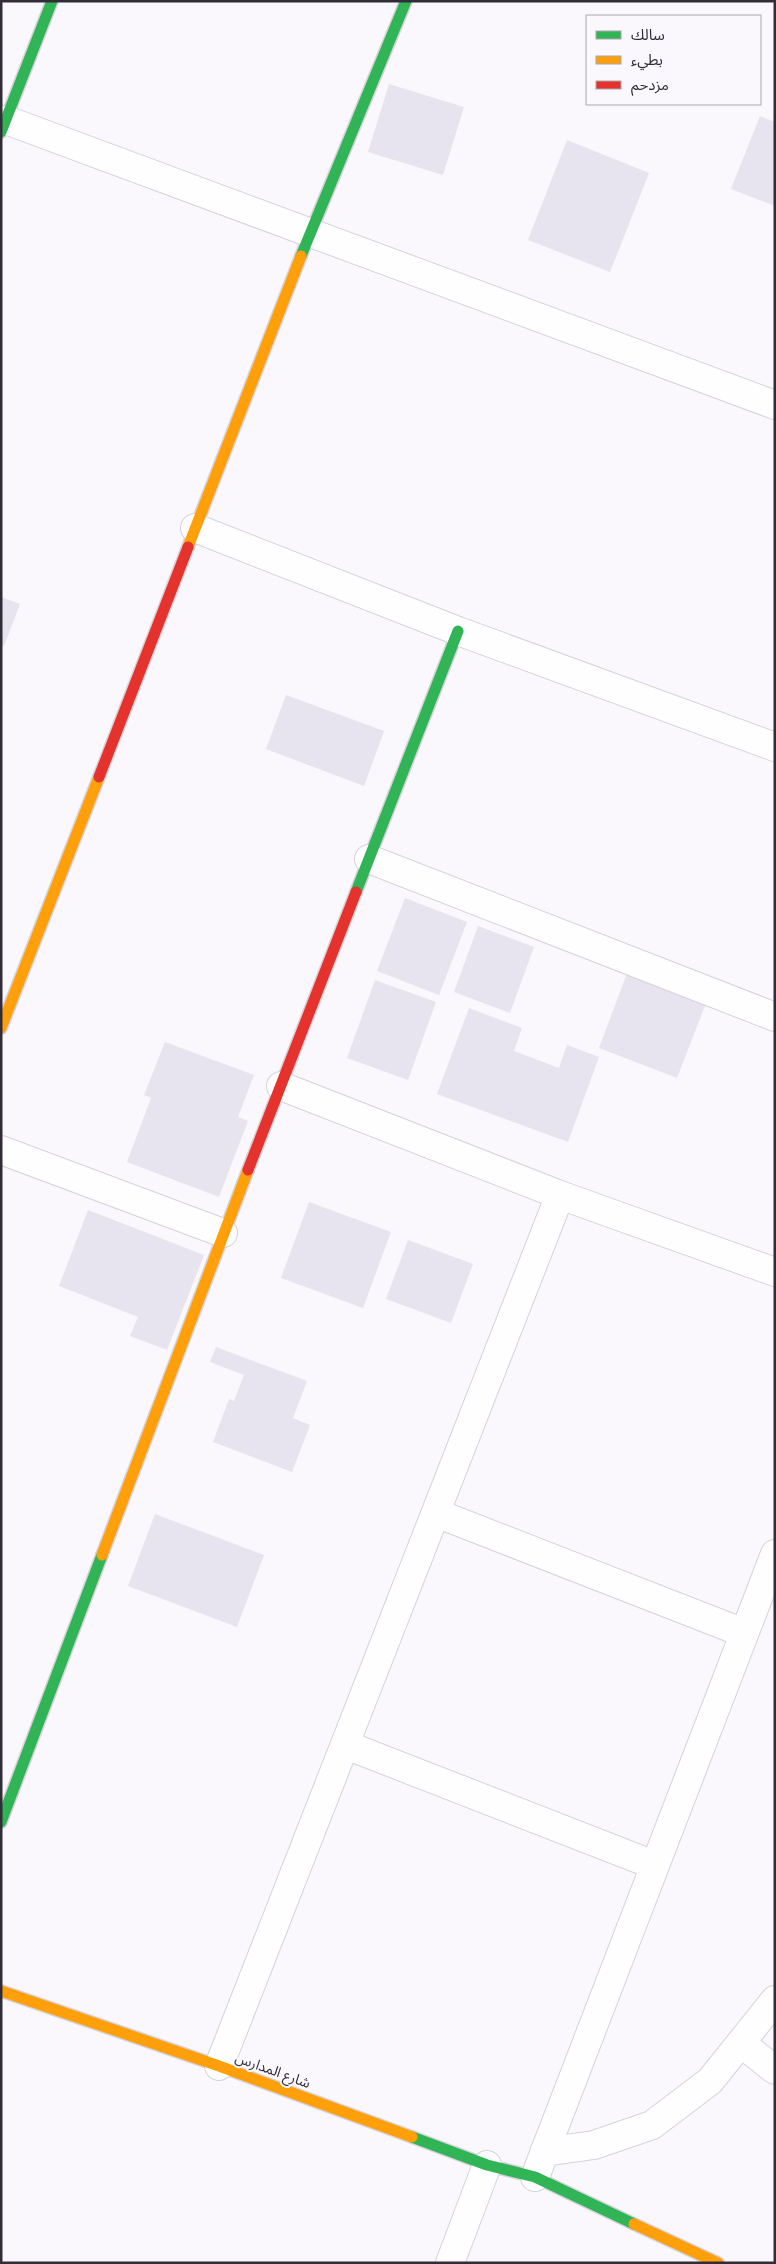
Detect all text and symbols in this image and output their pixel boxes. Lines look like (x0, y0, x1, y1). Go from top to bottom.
legend (586, 15, 761, 105)
text: سالك (631, 26, 665, 43)
text: بطيء (631, 51, 663, 71)
text: مزدحم (631, 76, 669, 96)
street label: شارع المدارس (232, 2049, 313, 2094)

